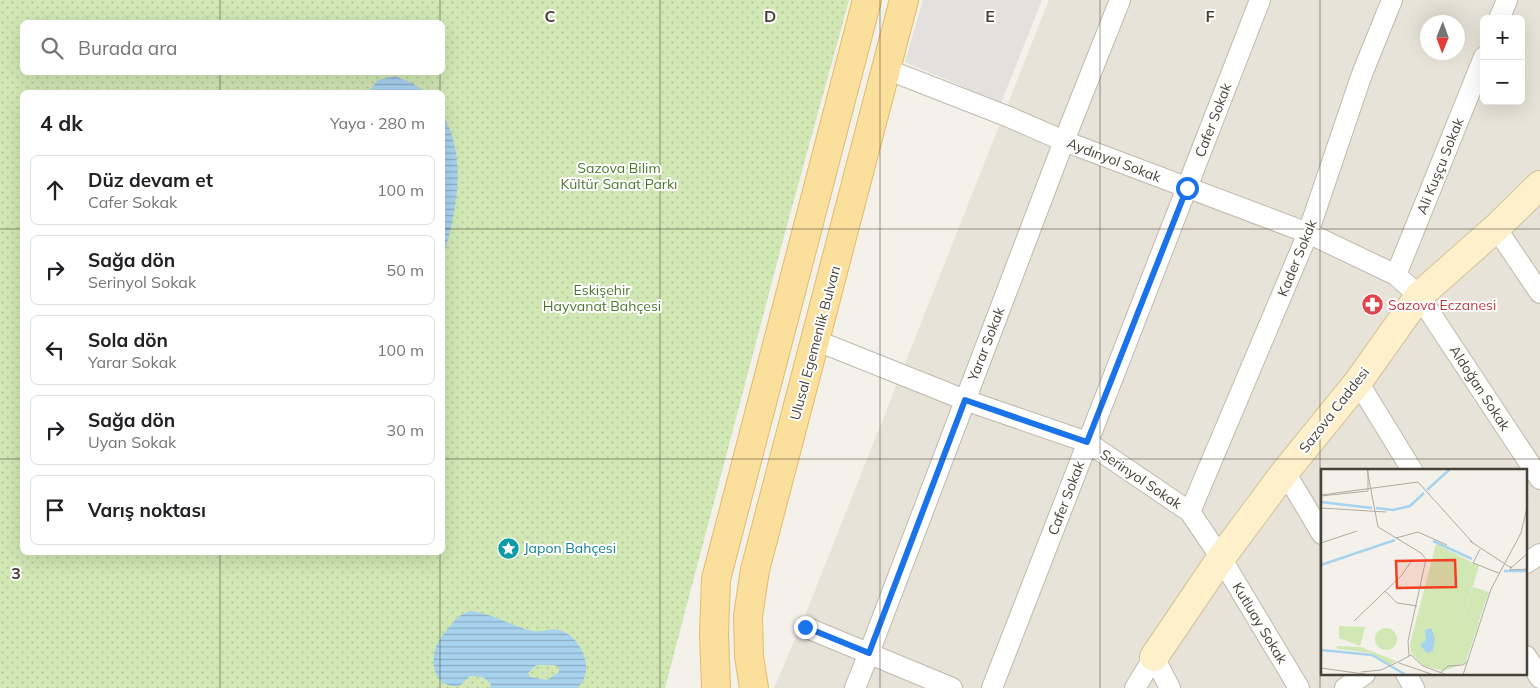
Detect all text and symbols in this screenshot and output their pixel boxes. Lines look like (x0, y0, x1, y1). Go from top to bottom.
text: C (545, 6, 556, 26)
text: D (764, 6, 776, 26)
text: E (985, 6, 995, 26)
text: F (1205, 6, 1215, 26)
north arrow (1420, 15, 1465, 60)
map controls (1480, 15, 1525, 105)
button: + (1480, 15, 1525, 60)
search box (20, 20, 445, 75)
icon: search (38, 34, 66, 62)
text: Burada ara (78, 36, 177, 60)
button: − (1480, 60, 1525, 105)
street label: Cafer Sokak (1191, 80, 1236, 160)
text: 4 dk (40, 110, 83, 136)
text: Yaya · 280 m (330, 113, 425, 133)
street label: Ali Kuşçu Sokak (1412, 114, 1468, 217)
street label: Aydınyol Sokak (1065, 134, 1164, 186)
park label: Sazova Bilim Kültür Sanat Parkı (561, 159, 677, 193)
text: Düz devam et (88, 168, 213, 192)
icon: ahead (41, 176, 69, 204)
route start (1176, 177, 1199, 200)
text: 100 m (377, 180, 424, 200)
text: Cafer Sokak (88, 192, 177, 212)
street label: Kader Sokak (1273, 216, 1321, 299)
text: Sağa dön (88, 248, 175, 272)
icon: right (41, 256, 69, 284)
text: 50 m (387, 260, 424, 280)
street label: Ulusal Egemenlik Bulvarı (786, 264, 844, 422)
text: Serinyol Sokak (88, 272, 196, 292)
park label: Eskişehir Hayvanat Bahçesi (543, 281, 661, 315)
pharmacy icon: Sazova Eczanesi (1360, 293, 1384, 317)
place label: Sazova Eczanesi (1388, 296, 1496, 314)
street label: Yarar Sokak (963, 304, 1009, 384)
text: Sola dön (88, 328, 168, 352)
icon: left (41, 336, 69, 364)
text: 100 m (377, 340, 424, 360)
street label: Aldoğan Sokak (1446, 342, 1515, 435)
text: Yarar Sokak (88, 352, 177, 372)
street label: Sazova Caddesi (1295, 364, 1373, 456)
text: Sağa dön (88, 408, 175, 432)
icon: right (41, 416, 69, 444)
text: 30 m (387, 420, 424, 440)
text: Uyan Sokak (88, 432, 176, 452)
street label: Serinyol Sokak (1097, 445, 1186, 513)
street label: Cafer Sokak (1044, 458, 1089, 538)
inset map (1321, 469, 1528, 676)
icon: arrive (41, 496, 69, 524)
text: Varış noktası (88, 498, 206, 522)
place icon: Japon Bahçesi (496, 536, 520, 560)
place label: Japon Bahçesi (524, 539, 616, 557)
text: 3 (11, 563, 21, 583)
street label: Kutluay Sokak (1229, 579, 1292, 668)
route end (794, 616, 817, 639)

